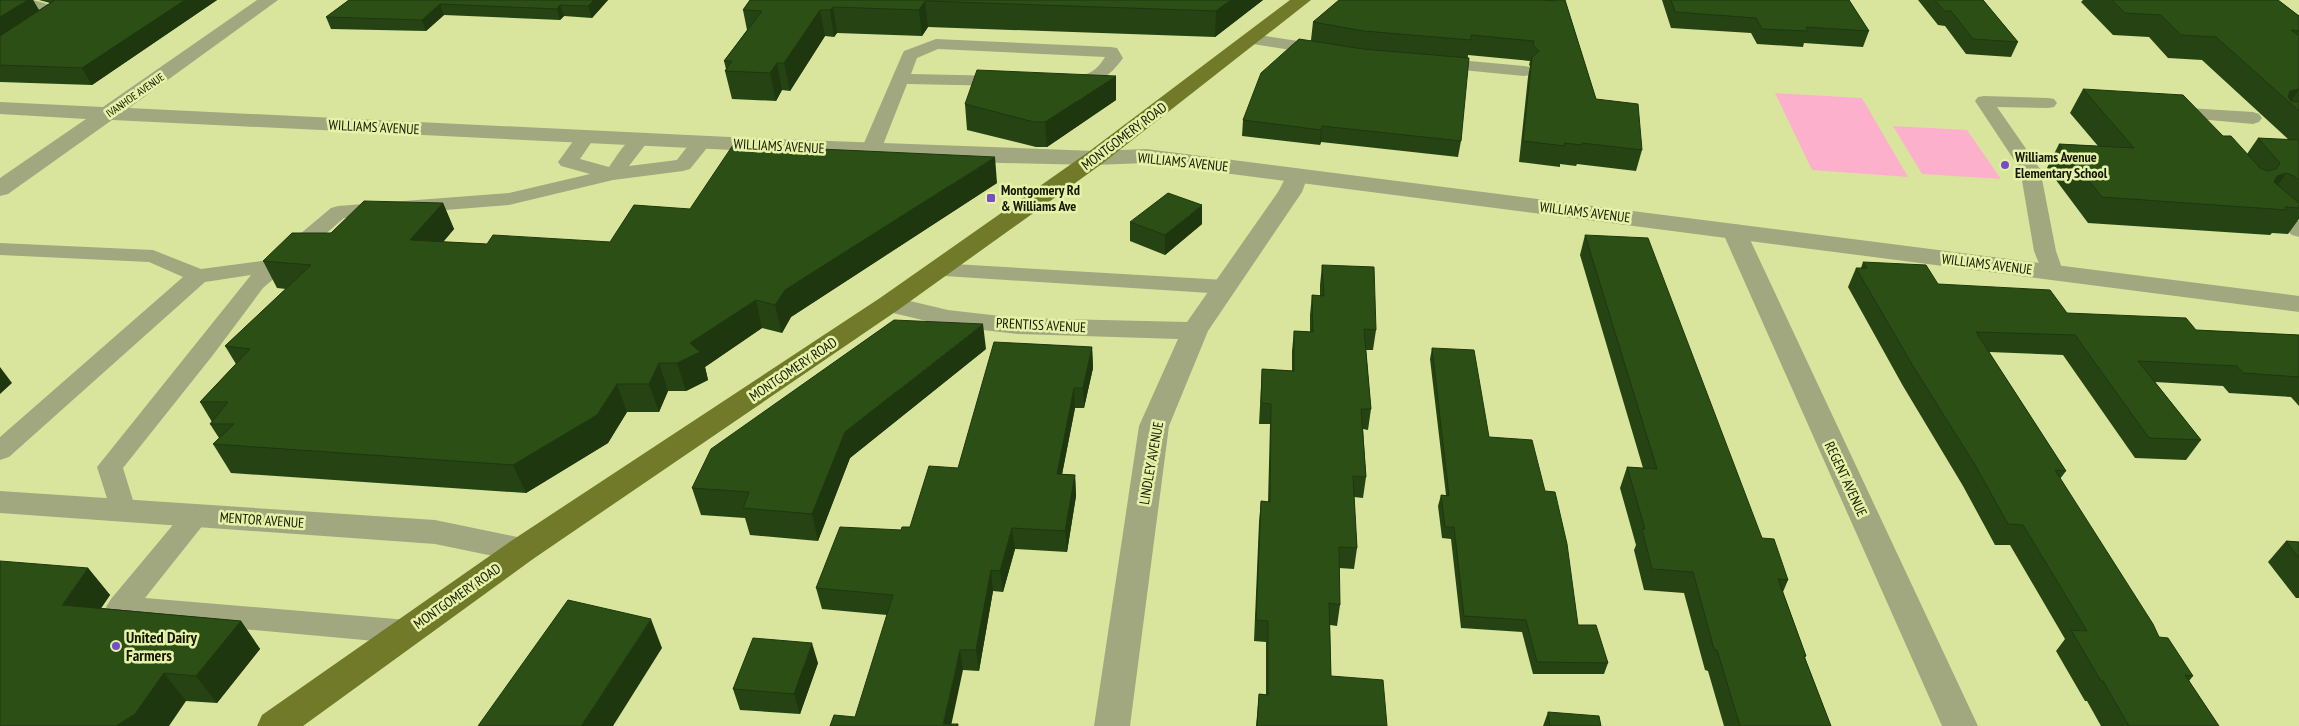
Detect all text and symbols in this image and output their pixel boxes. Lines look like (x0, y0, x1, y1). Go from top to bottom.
street label: IVANHOE AVENUE (103, 70, 167, 120)
street label: MONTGOMERY ROAD (1078, 98, 1170, 174)
street label: WILLIAMS AVENUE (328, 116, 420, 138)
street label: WILLIAMS AVENUE (733, 135, 825, 157)
street label: WILLIAMS AVENUE (1137, 148, 1229, 176)
place label: Williams Avenue Elementary School (2014, 148, 2108, 182)
marker: Williams Avenue Elementary School (1999, 159, 2011, 171)
place label: Montgomery Rd & Williams Ave (1001, 181, 1080, 215)
marker: Montgomery Rd & Williams Ave (985, 192, 997, 204)
street label: WILLIAMS AVENUE (1539, 198, 1631, 226)
street label: WILLIAMS AVENUE (1941, 250, 2033, 278)
street label: PRENTISS AVENUE (996, 314, 1086, 336)
street label: MONTGOMERY ROAD (746, 333, 840, 405)
street label: LINDLEY AVENUE (1135, 420, 1167, 506)
street label: REGENT AVENUE (1821, 439, 1871, 519)
street label: MENTOR AVENUE (219, 508, 305, 532)
street label: MONTGOMERY ROAD (410, 559, 504, 633)
place label: United Dairy Farmers (126, 627, 197, 665)
marker: United Dairy Farmers (110, 640, 122, 652)

